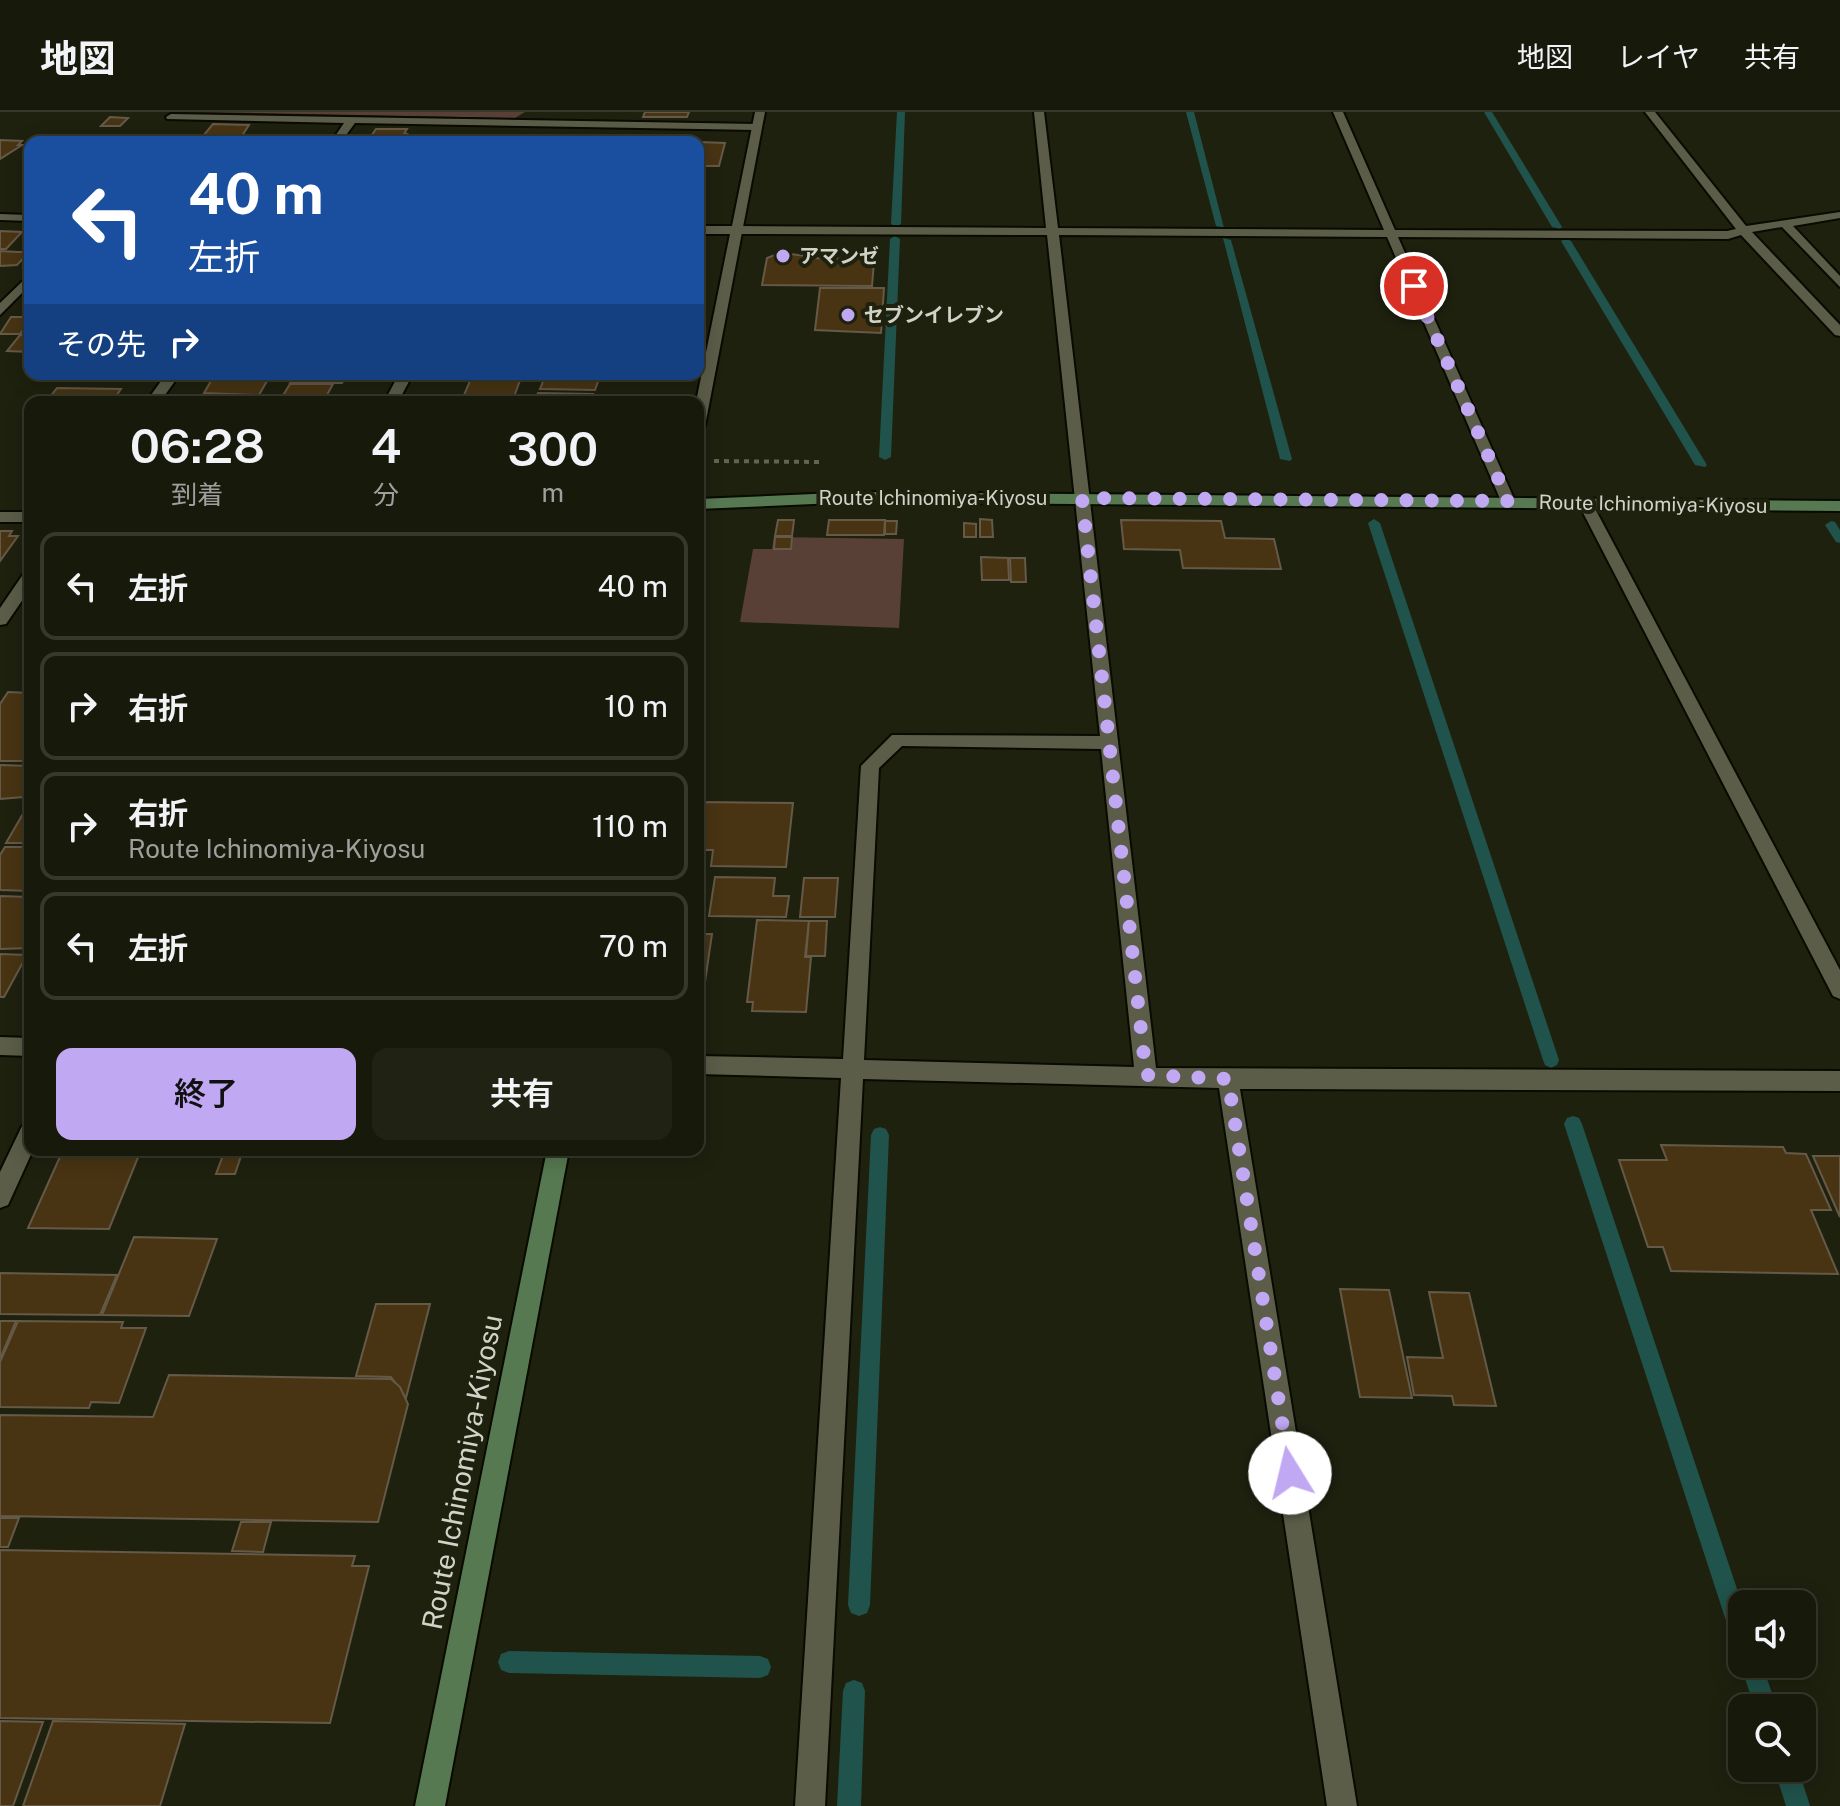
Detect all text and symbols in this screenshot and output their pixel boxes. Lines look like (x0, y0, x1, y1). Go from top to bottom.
text: 地図 (40, 36, 116, 81)
text: 地図 (1517, 40, 1573, 73)
text: レイヤ (1617, 40, 1700, 73)
text: 共有 (1744, 40, 1800, 73)
text: 40 m (188, 161, 324, 227)
icon: left (56, 168, 160, 272)
text: 左折 (188, 236, 260, 278)
place label: アマンゼ (799, 244, 879, 268)
marker: アマンゼ (774, 247, 792, 265)
pin (1380, 252, 1448, 320)
icon: arrive (1392, 264, 1436, 308)
place label: セブンイレブン (864, 303, 1004, 327)
marker: セブンイレブン (839, 306, 857, 324)
icon: right (162, 320, 206, 364)
text: その先 (56, 326, 146, 362)
text: 06:28 (130, 417, 265, 474)
text: 4 (371, 417, 401, 474)
text: 300 (507, 420, 598, 477)
text: m (541, 477, 564, 508)
text: 到着 (171, 479, 223, 510)
text: 分 (373, 479, 399, 510)
street label: Route Ichinomiya-Kiyosu (819, 486, 1047, 510)
street label: Route Ichinomiya-Kiyosu (1538, 490, 1768, 518)
icon: left (60, 564, 104, 608)
text: 40 m (598, 568, 668, 604)
text: 左折 (128, 570, 188, 606)
icon: right (60, 684, 104, 728)
text: 10 m (604, 688, 668, 724)
text: 右折 (128, 690, 188, 726)
text: 右折 (128, 795, 188, 831)
icon: right (60, 804, 104, 848)
text: 110 m (592, 808, 668, 844)
text: Route Ichinomiya-Kiyosu (128, 833, 425, 864)
icon: left (60, 924, 104, 968)
text: 70 m (599, 928, 668, 964)
text: 左折 (128, 930, 188, 966)
button: 終了 (56, 1048, 356, 1140)
button: 共有 (372, 1048, 672, 1140)
street label: Route Ichinomiya-Kiyosu (415, 1312, 508, 1632)
position arrow (1248, 1431, 1332, 1515)
map controls (1728, 1590, 1816, 1782)
button: sound (1728, 1590, 1816, 1678)
button: search (1728, 1694, 1816, 1782)

